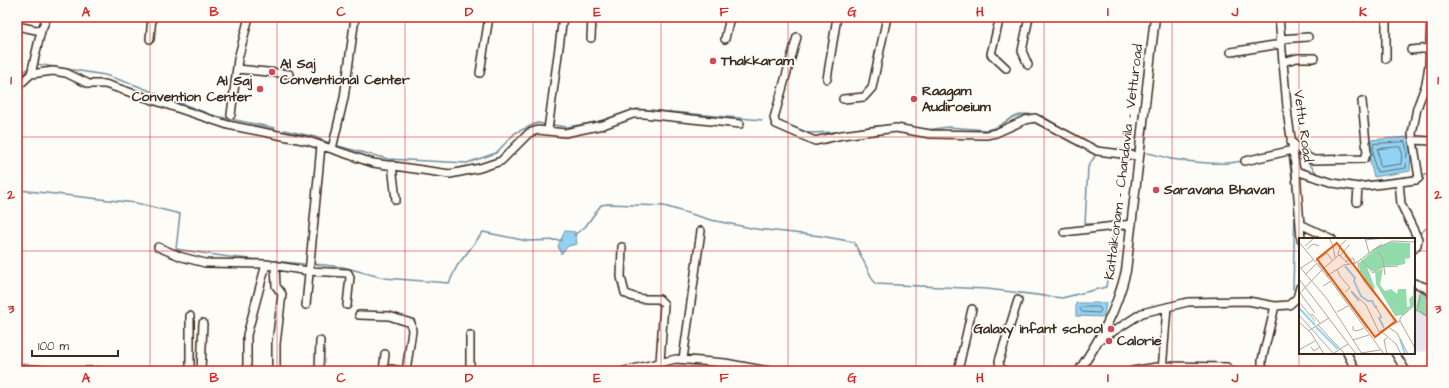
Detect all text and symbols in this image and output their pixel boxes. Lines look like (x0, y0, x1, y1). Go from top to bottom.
text: A (82, 3, 91, 21)
text: B (209, 3, 219, 21)
text: C (336, 3, 346, 21)
text: D (465, 3, 474, 21)
text: E (593, 3, 601, 21)
text: F (719, 3, 729, 21)
text: G (847, 3, 857, 21)
text: H (976, 3, 984, 21)
text: I (1107, 3, 1109, 21)
text: J (1231, 3, 1239, 21)
text: K (1359, 3, 1367, 21)
street label: Kattaikonam - Chandavila - Vetturoad (1100, 43, 1148, 281)
place label: Thakkaram (720, 51, 795, 71)
place label: Al Saj Conventional Center (280, 54, 410, 90)
marker: Thakkaram (708, 56, 718, 66)
marker: Al Saj Conventional Center (267, 67, 277, 77)
text: 1 (10, 71, 12, 89)
place label: Al Saj Convention Center (132, 71, 253, 107)
text: 1 (1437, 71, 1439, 89)
place label: Raagam Audiroeium (922, 81, 992, 117)
marker: Al Saj Convention Center (255, 84, 265, 94)
street label: Vettu Road (1288, 89, 1318, 163)
marker: Raagam Audiroeium (909, 94, 919, 104)
place label: Saravana Bhavan (1163, 180, 1274, 200)
marker: Saravana Bhavan (1151, 185, 1161, 195)
text: 2 (6, 186, 15, 204)
text: 2 (1433, 186, 1442, 204)
inset map (1299, 238, 1415, 354)
text: 3 (7, 300, 15, 318)
text: 3 (1434, 300, 1442, 318)
place label: Galaxy infant school (973, 319, 1104, 339)
marker: Galaxy infant school (1106, 324, 1116, 334)
place label: Calorie (1117, 331, 1162, 351)
scale bar (32, 332, 118, 358)
marker: Calorie (1104, 336, 1114, 346)
text: 100 m (38, 338, 69, 355)
text: A (82, 369, 91, 387)
text: B (209, 369, 219, 387)
text: C (336, 369, 346, 387)
text: D (465, 369, 474, 387)
text: E (593, 369, 601, 387)
text: F (719, 369, 729, 387)
text: G (847, 369, 857, 387)
text: H (976, 369, 984, 387)
text: I (1107, 369, 1109, 387)
text: J (1231, 369, 1239, 387)
text: K (1359, 369, 1367, 387)

